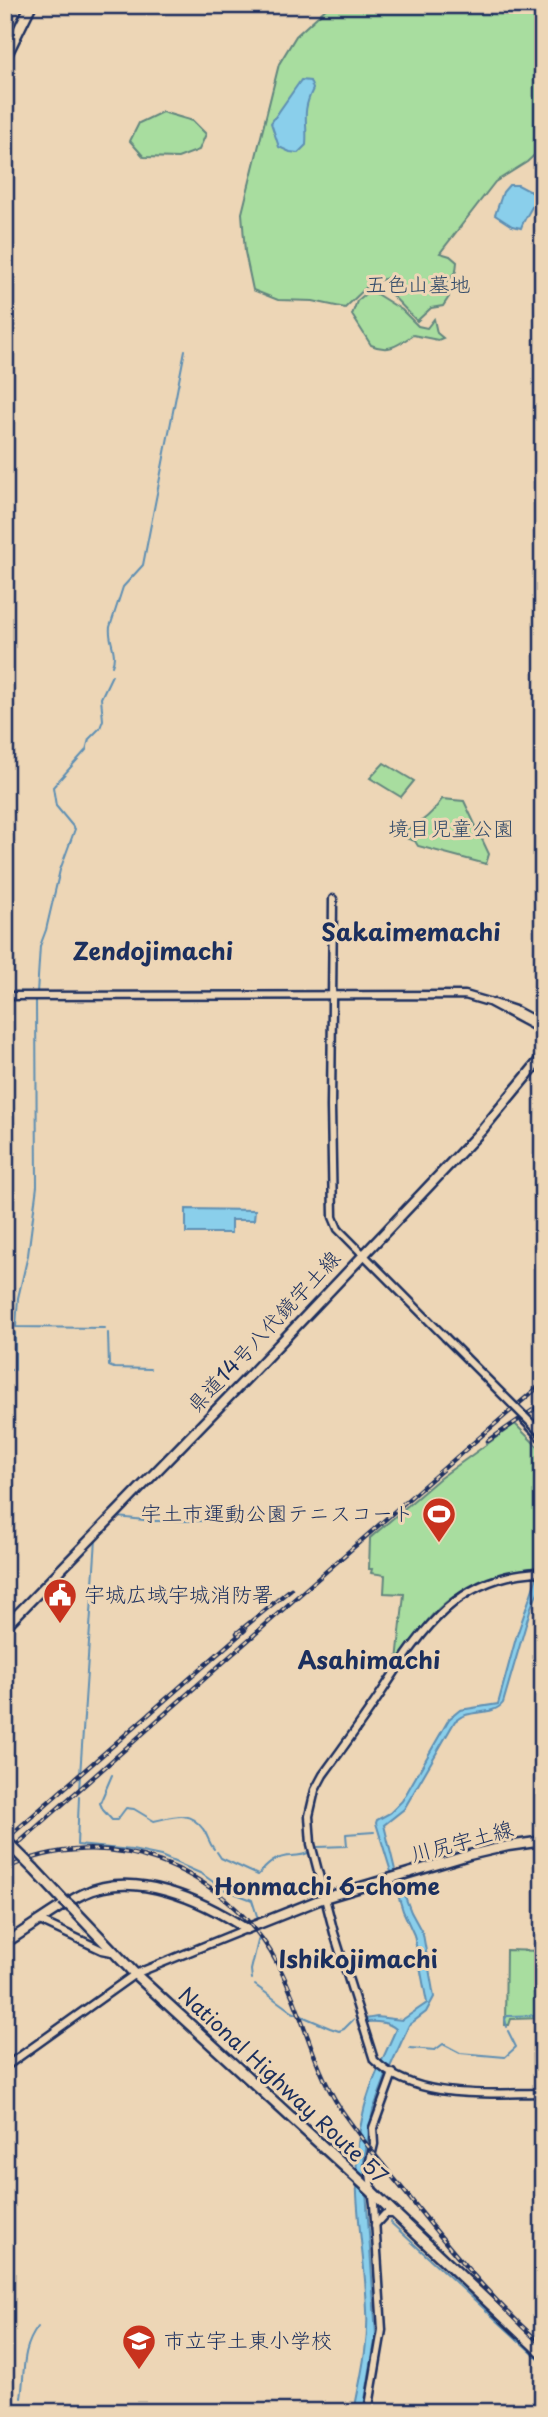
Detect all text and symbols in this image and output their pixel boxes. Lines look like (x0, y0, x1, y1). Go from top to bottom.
park label: 五色山墓地 (366, 267, 471, 299)
park label: 境目児童公園 (388, 811, 514, 843)
district label: Sakaimemachi (321, 913, 501, 949)
district label: Zendojimachi (73, 932, 233, 968)
street label: 県道14号八代鏡宇土線 (178, 1242, 347, 1419)
sports icon: 宇土市運動公園テニスコート (420, 1495, 458, 1544)
place label: 宇土市運動公園テニスコート (141, 1496, 414, 1528)
public building icon: 宇城広域宇城消防署 (41, 1576, 79, 1625)
place label: 宇城広域宇城消防署 (84, 1577, 273, 1609)
district label: Asahimachi (298, 1641, 440, 1677)
street label: 川尻宇土線 (407, 1811, 516, 1869)
district label: Honmachi 6-chome (214, 1868, 441, 1903)
district label: Ishikojimachi (279, 1940, 438, 1976)
street label: National Highway Route 57 (172, 1979, 396, 2191)
school or university icon: 市立宇土東小学校 (120, 2322, 158, 2371)
place label: 市立宇土東小学校 (164, 2323, 332, 2355)

